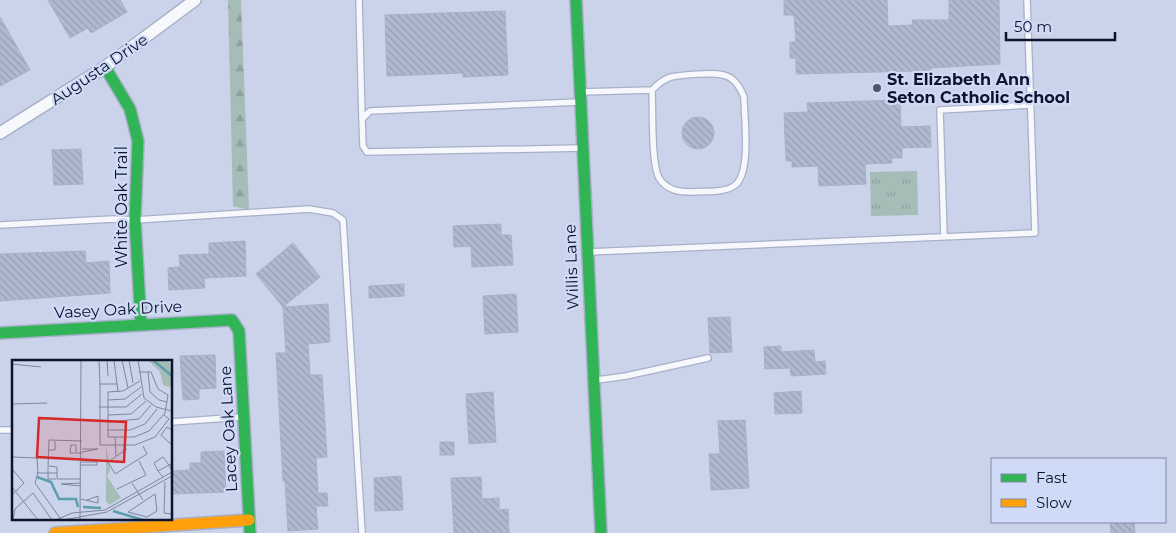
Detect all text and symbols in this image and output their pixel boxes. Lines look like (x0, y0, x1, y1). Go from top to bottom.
scale bar (1006, 10, 1115, 42)
text: 50 m (1014, 17, 1052, 36)
street label: Augusta Drive (47, 30, 152, 109)
place label: St. Elizabeth Ann Seton Catholic School (887, 70, 1070, 107)
marker: St. Elizabeth Ann Seton Catholic School (871, 82, 883, 94)
street label: White Oak Trail (112, 146, 131, 268)
street label: Willis Lane (561, 224, 582, 310)
street label: Vasey Oak Drive (53, 297, 183, 322)
inset map (12, 360, 172, 520)
street label: Lacey Oak Lane (216, 366, 241, 492)
legend (991, 458, 1166, 523)
text: Fast (1036, 468, 1067, 487)
text: Slow (1036, 493, 1072, 512)

